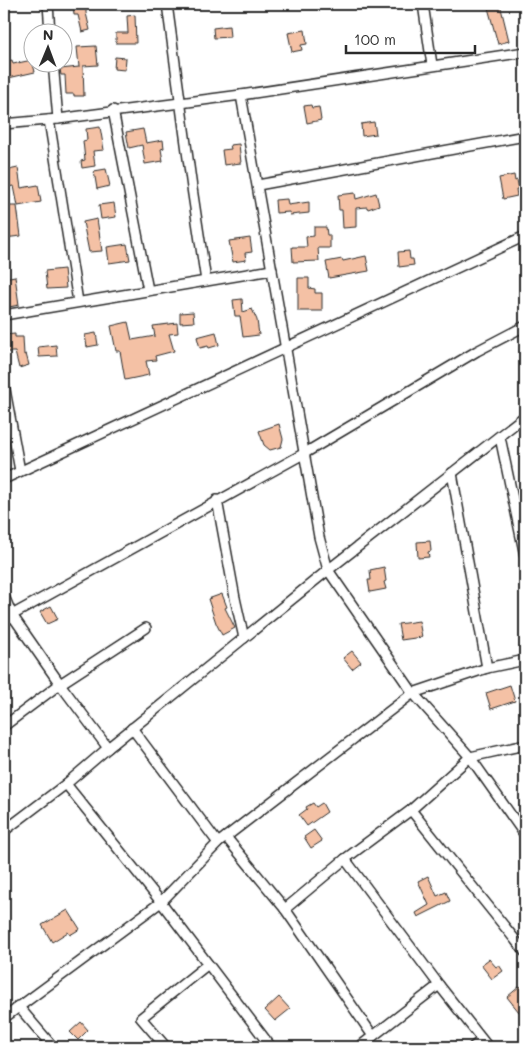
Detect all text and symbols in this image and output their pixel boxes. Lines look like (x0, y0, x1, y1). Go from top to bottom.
north arrow (22, 22, 72, 72)
scale bar (346, 22, 475, 54)
text: N (43, 25, 54, 44)
text: 100 m (354, 29, 396, 49)

